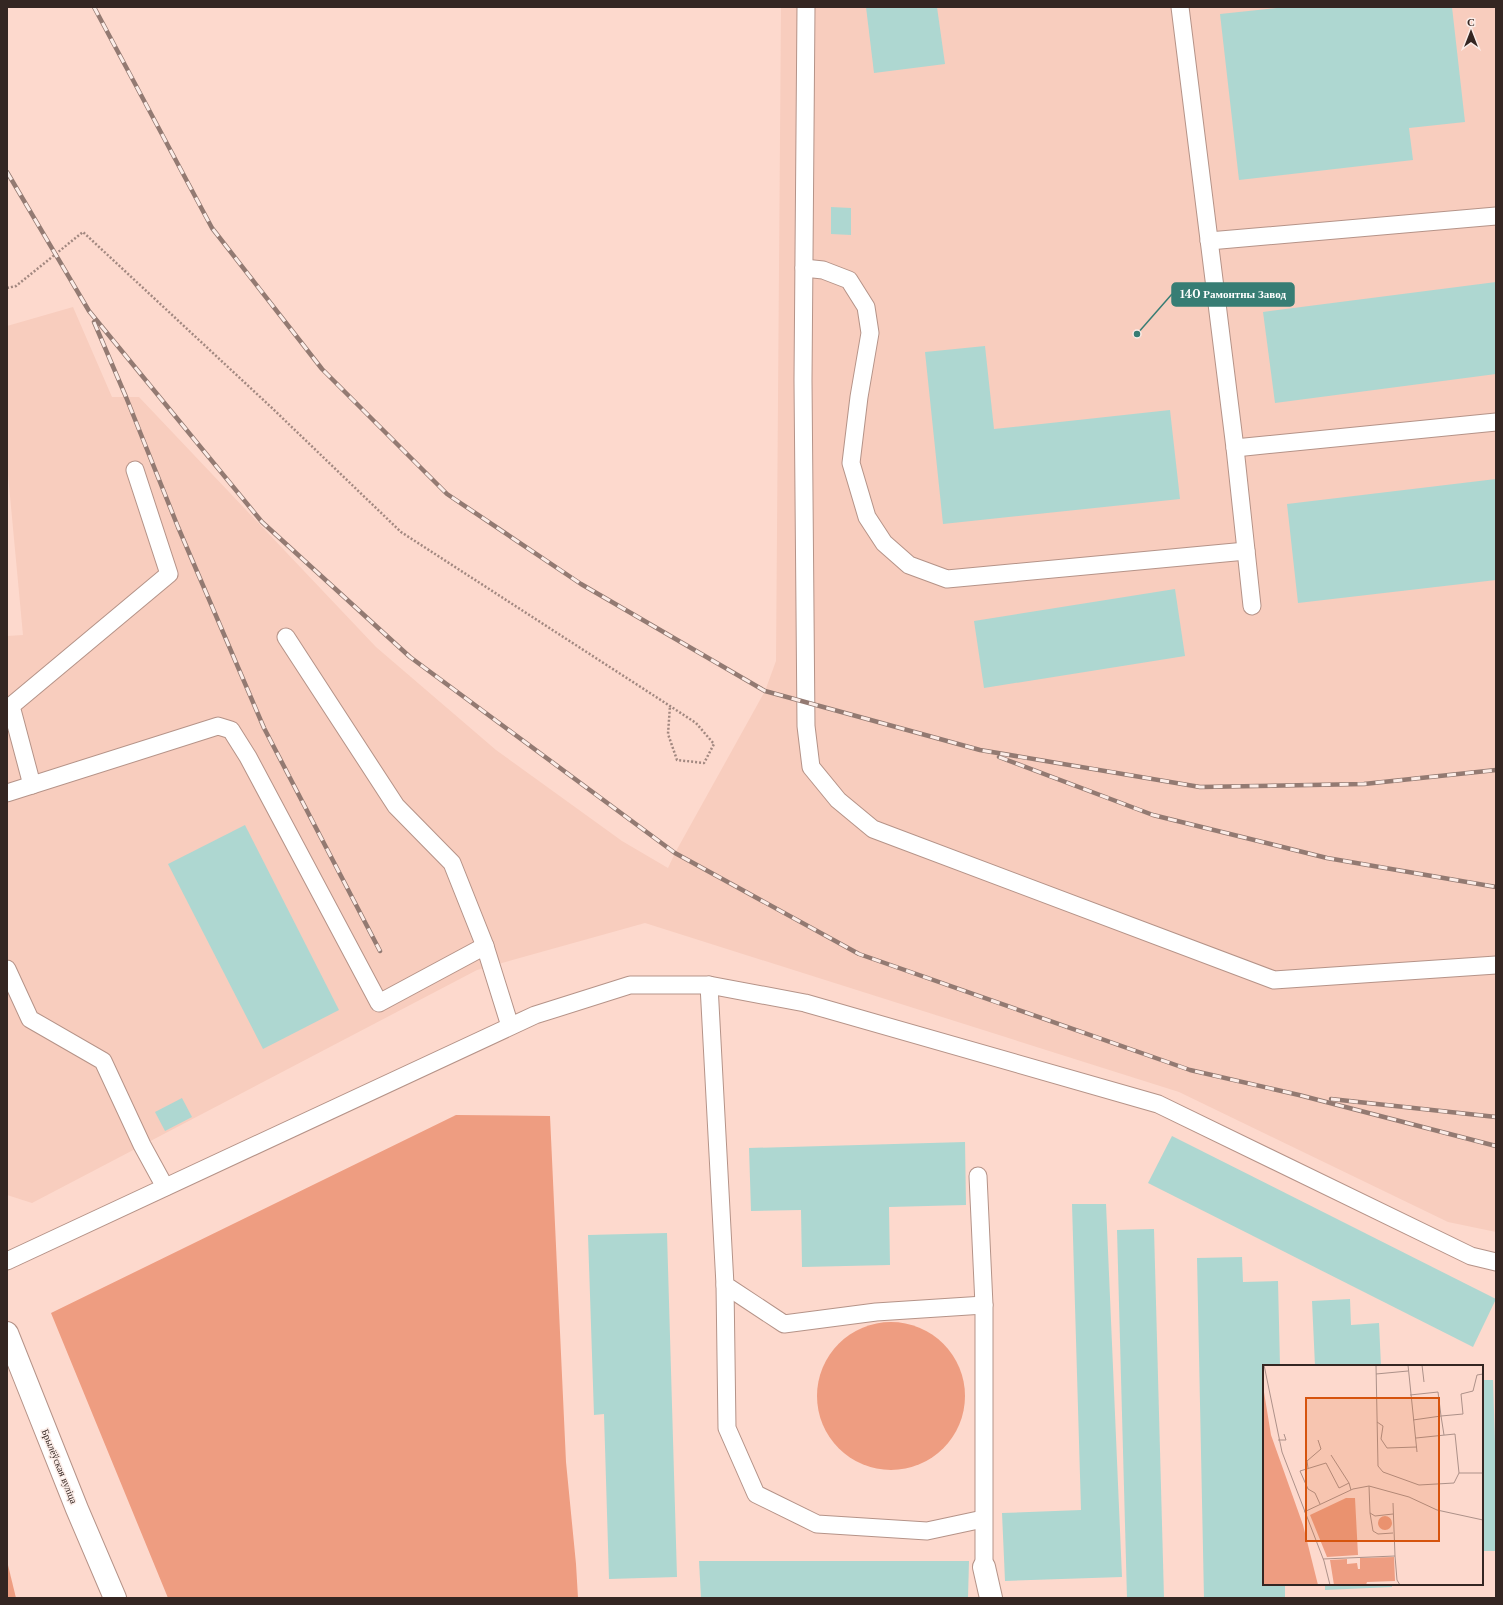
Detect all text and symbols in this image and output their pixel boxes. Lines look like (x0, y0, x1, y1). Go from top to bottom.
north arrow (1451, 12, 1491, 52)
text: С (1467, 15, 1475, 29)
callout: 140 Рамонтны Завод (1172, 283, 1294, 306)
text: 140 Рамонтны Завод (1180, 287, 1286, 301)
inset map (1263, 1365, 1483, 1585)
street label: Брылёўская вуліца (39, 1427, 81, 1506)

